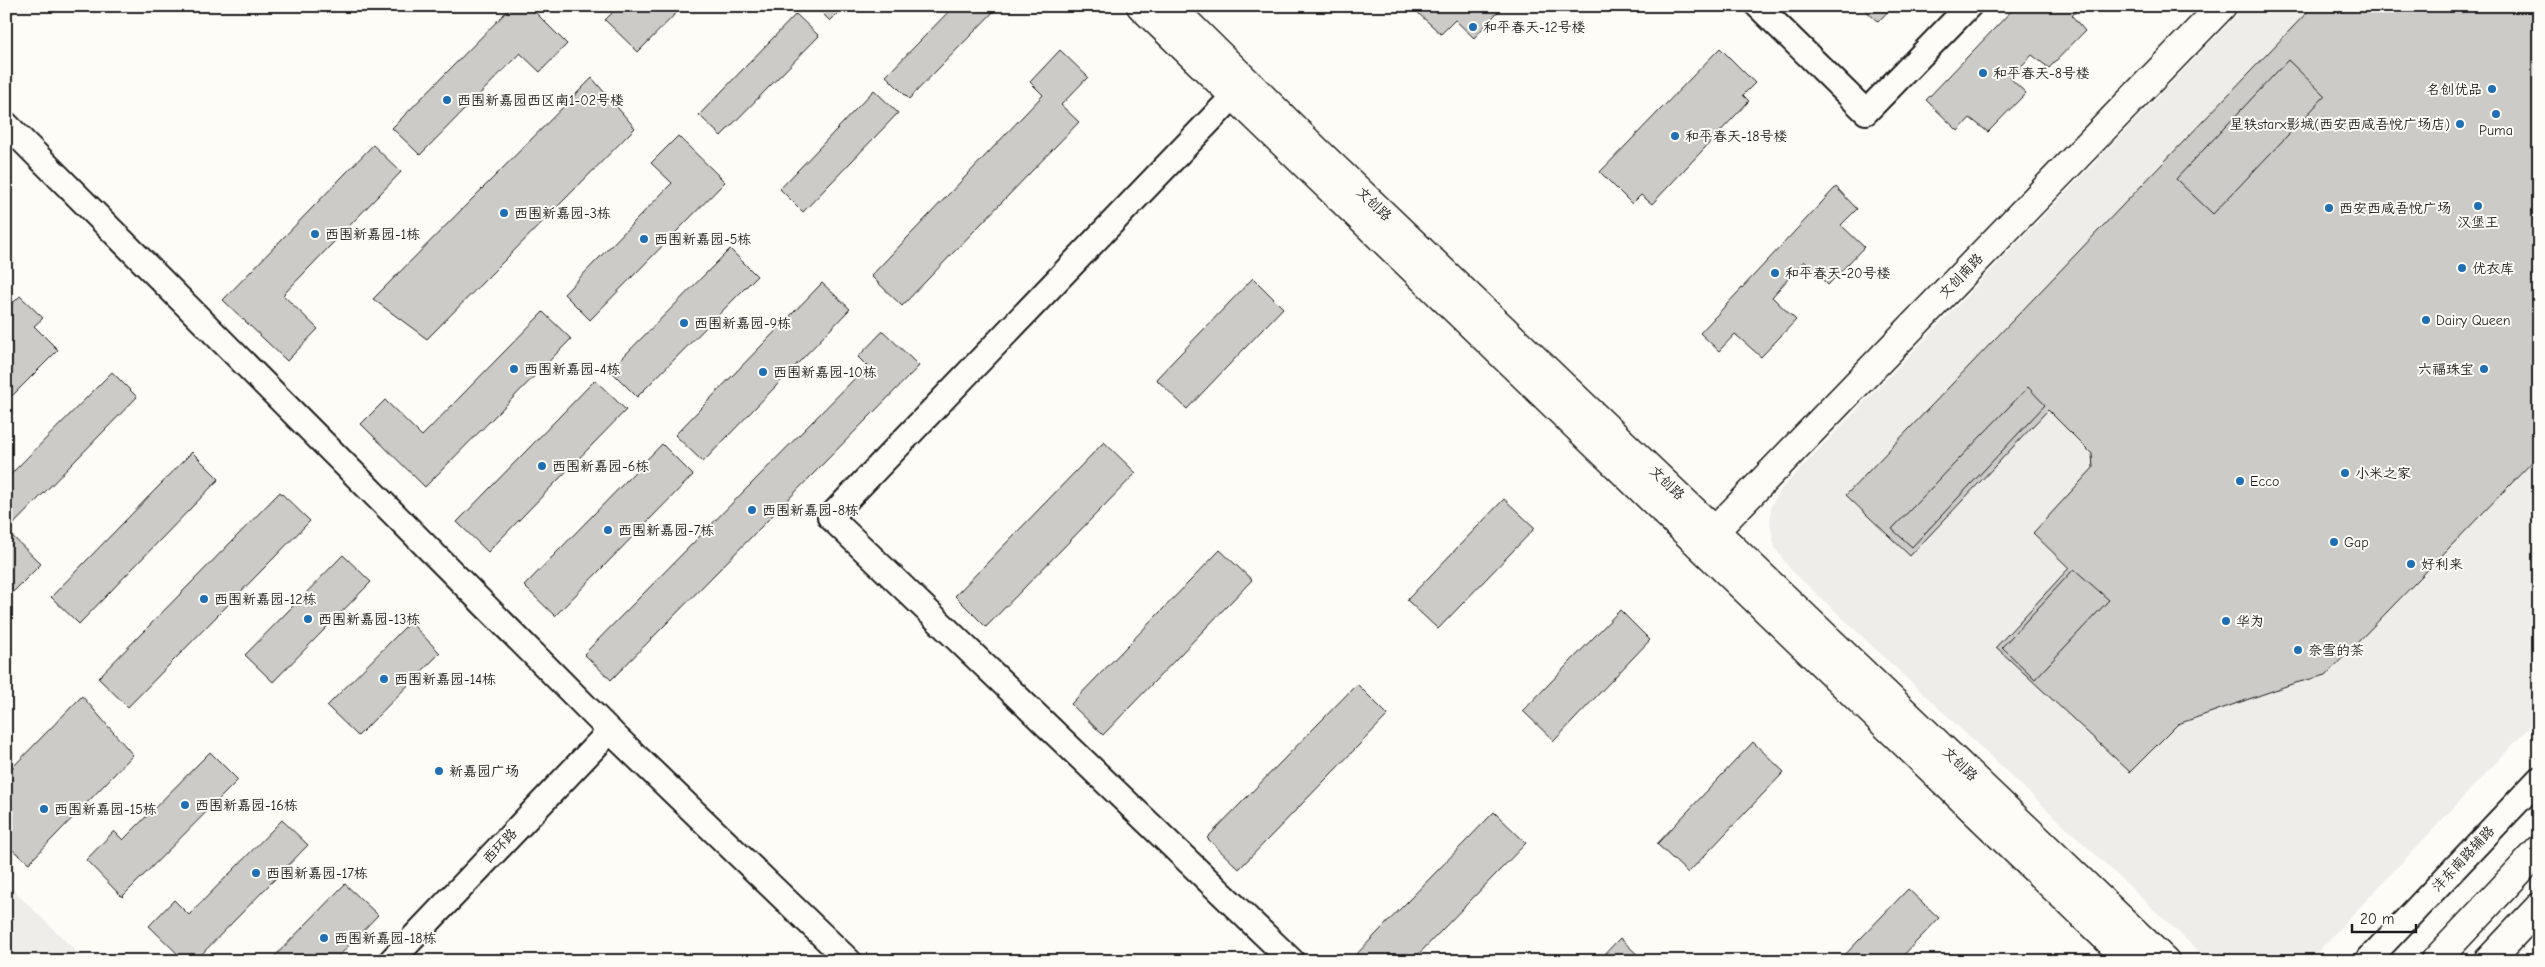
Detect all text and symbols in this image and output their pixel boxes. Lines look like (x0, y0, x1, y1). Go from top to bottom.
place label: 和平春天-12号楼 (1483, 19, 1586, 36)
marker: 和平春天-12号楼 (1467, 21, 1479, 33)
place label: 和平春天-8号楼 (1993, 65, 2090, 82)
marker: 和平春天-8号楼 (1977, 67, 1989, 79)
place label: 名创优品 (2426, 81, 2482, 98)
marker: 名创优品 (2486, 83, 2498, 95)
place label: 西围新嘉园西区南1-02号楼 (457, 92, 624, 109)
marker: 西围新嘉园西区南1-02号楼 (441, 94, 453, 106)
marker: Puma (2490, 108, 2502, 120)
place label: 星轶starx影城(西安西咸吾悦广场店) (2229, 116, 2450, 133)
marker: 星轶starx影城(西安西咸吾悦广场店) (2454, 118, 2466, 130)
place label: Puma (2479, 122, 2513, 139)
place label: 和平春天-18号楼 (1685, 128, 1787, 145)
marker: 和平春天-18号楼 (1669, 130, 1681, 142)
street label: 文创路 (1353, 183, 1395, 225)
place label: 西安西咸吾悦广场 (2339, 200, 2451, 217)
marker: 汉堡王 (2472, 200, 2484, 212)
marker: 西安西咸吾悦广场 (2323, 202, 2335, 214)
place label: 西围新嘉园-3栋 (514, 205, 611, 222)
marker: 西围新嘉园-3栋 (498, 207, 510, 219)
place label: 汉堡王 (2457, 214, 2499, 231)
place label: 西围新嘉园-1栋 (325, 226, 420, 243)
marker: 西围新嘉园-1栋 (309, 228, 321, 240)
place label: 西围新嘉园-5栋 (654, 231, 751, 248)
marker: 西围新嘉园-5栋 (638, 233, 650, 245)
street label: 文创南路 (1935, 250, 1987, 302)
place label: 优衣库 (2472, 260, 2514, 277)
marker: 优衣库 (2456, 262, 2468, 274)
place label: 和平春天-20号楼 (1785, 265, 1890, 282)
marker: 和平春天-20号楼 (1769, 267, 1781, 279)
place label: Dairy Queen (2436, 312, 2511, 329)
marker: Dairy Queen (2420, 314, 2432, 326)
place label: 西围新嘉园-9栋 (694, 315, 791, 332)
marker: 西围新嘉园-9栋 (678, 317, 690, 329)
place label: 西围新嘉园-4栋 (524, 361, 620, 378)
place label: 六福珠宝 (2418, 361, 2474, 378)
marker: 西围新嘉园-4栋 (508, 363, 520, 375)
marker: 六福珠宝 (2478, 363, 2490, 375)
place label: 西围新嘉园-10栋 (773, 364, 877, 381)
marker: 西围新嘉园-10栋 (757, 366, 769, 378)
place label: 西围新嘉园-6栋 (552, 458, 649, 475)
marker: 西围新嘉园-6栋 (536, 460, 548, 472)
street label: 文创路 (1646, 462, 1688, 504)
place label: 小米之家 (2355, 465, 2411, 482)
marker: 小米之家 (2339, 467, 2351, 479)
place label: Ecco (2250, 473, 2279, 490)
marker: Ecco (2234, 475, 2246, 487)
place label: 西围新嘉园-8栋 (762, 502, 859, 519)
marker: 西围新嘉园-8栋 (746, 504, 758, 516)
place label: 西围新嘉园-7栋 (618, 522, 714, 539)
marker: 西围新嘉园-7栋 (602, 524, 614, 536)
place label: Gap (2344, 534, 2369, 551)
marker: Gap (2328, 536, 2340, 548)
place label: 好利来 (2421, 556, 2463, 573)
marker: 好利来 (2405, 558, 2417, 570)
place label: 西围新嘉园-12栋 (214, 591, 317, 608)
marker: 西围新嘉园-12栋 (198, 593, 210, 605)
place label: 西围新嘉园-13栋 (318, 611, 420, 628)
marker: 西围新嘉园-13栋 (302, 613, 314, 625)
place label: 华为 (2236, 613, 2264, 630)
marker: 华为 (2220, 615, 2232, 627)
place label: 奈雪的茶 (2308, 642, 2364, 659)
marker: 奈雪的茶 (2292, 644, 2304, 656)
place label: 西围新嘉园-14栋 (394, 671, 496, 688)
marker: 西围新嘉园-14栋 (378, 673, 390, 685)
street label: 文创路 (1939, 743, 1981, 785)
place label: 新嘉园广场 (449, 763, 519, 780)
marker: 新嘉园广场 (433, 765, 445, 777)
place label: 西围新嘉园-16栋 (195, 797, 298, 814)
marker: 西围新嘉园-16栋 (179, 799, 191, 811)
place label: 西围新嘉园-15栋 (54, 801, 157, 818)
marker: 西围新嘉园-15栋 (38, 803, 50, 815)
street label: 沣东南路辅路 (2428, 822, 2498, 896)
street label: 西环路 (479, 825, 521, 867)
place label: 西围新嘉园-17栋 (266, 865, 368, 882)
marker: 西围新嘉园-17栋 (250, 867, 262, 879)
scale bar (2352, 902, 2416, 934)
text: 20 m (2360, 910, 2394, 928)
place label: 西围新嘉园-18栋 (334, 930, 436, 947)
marker: 西围新嘉园-18栋 (318, 932, 330, 944)

